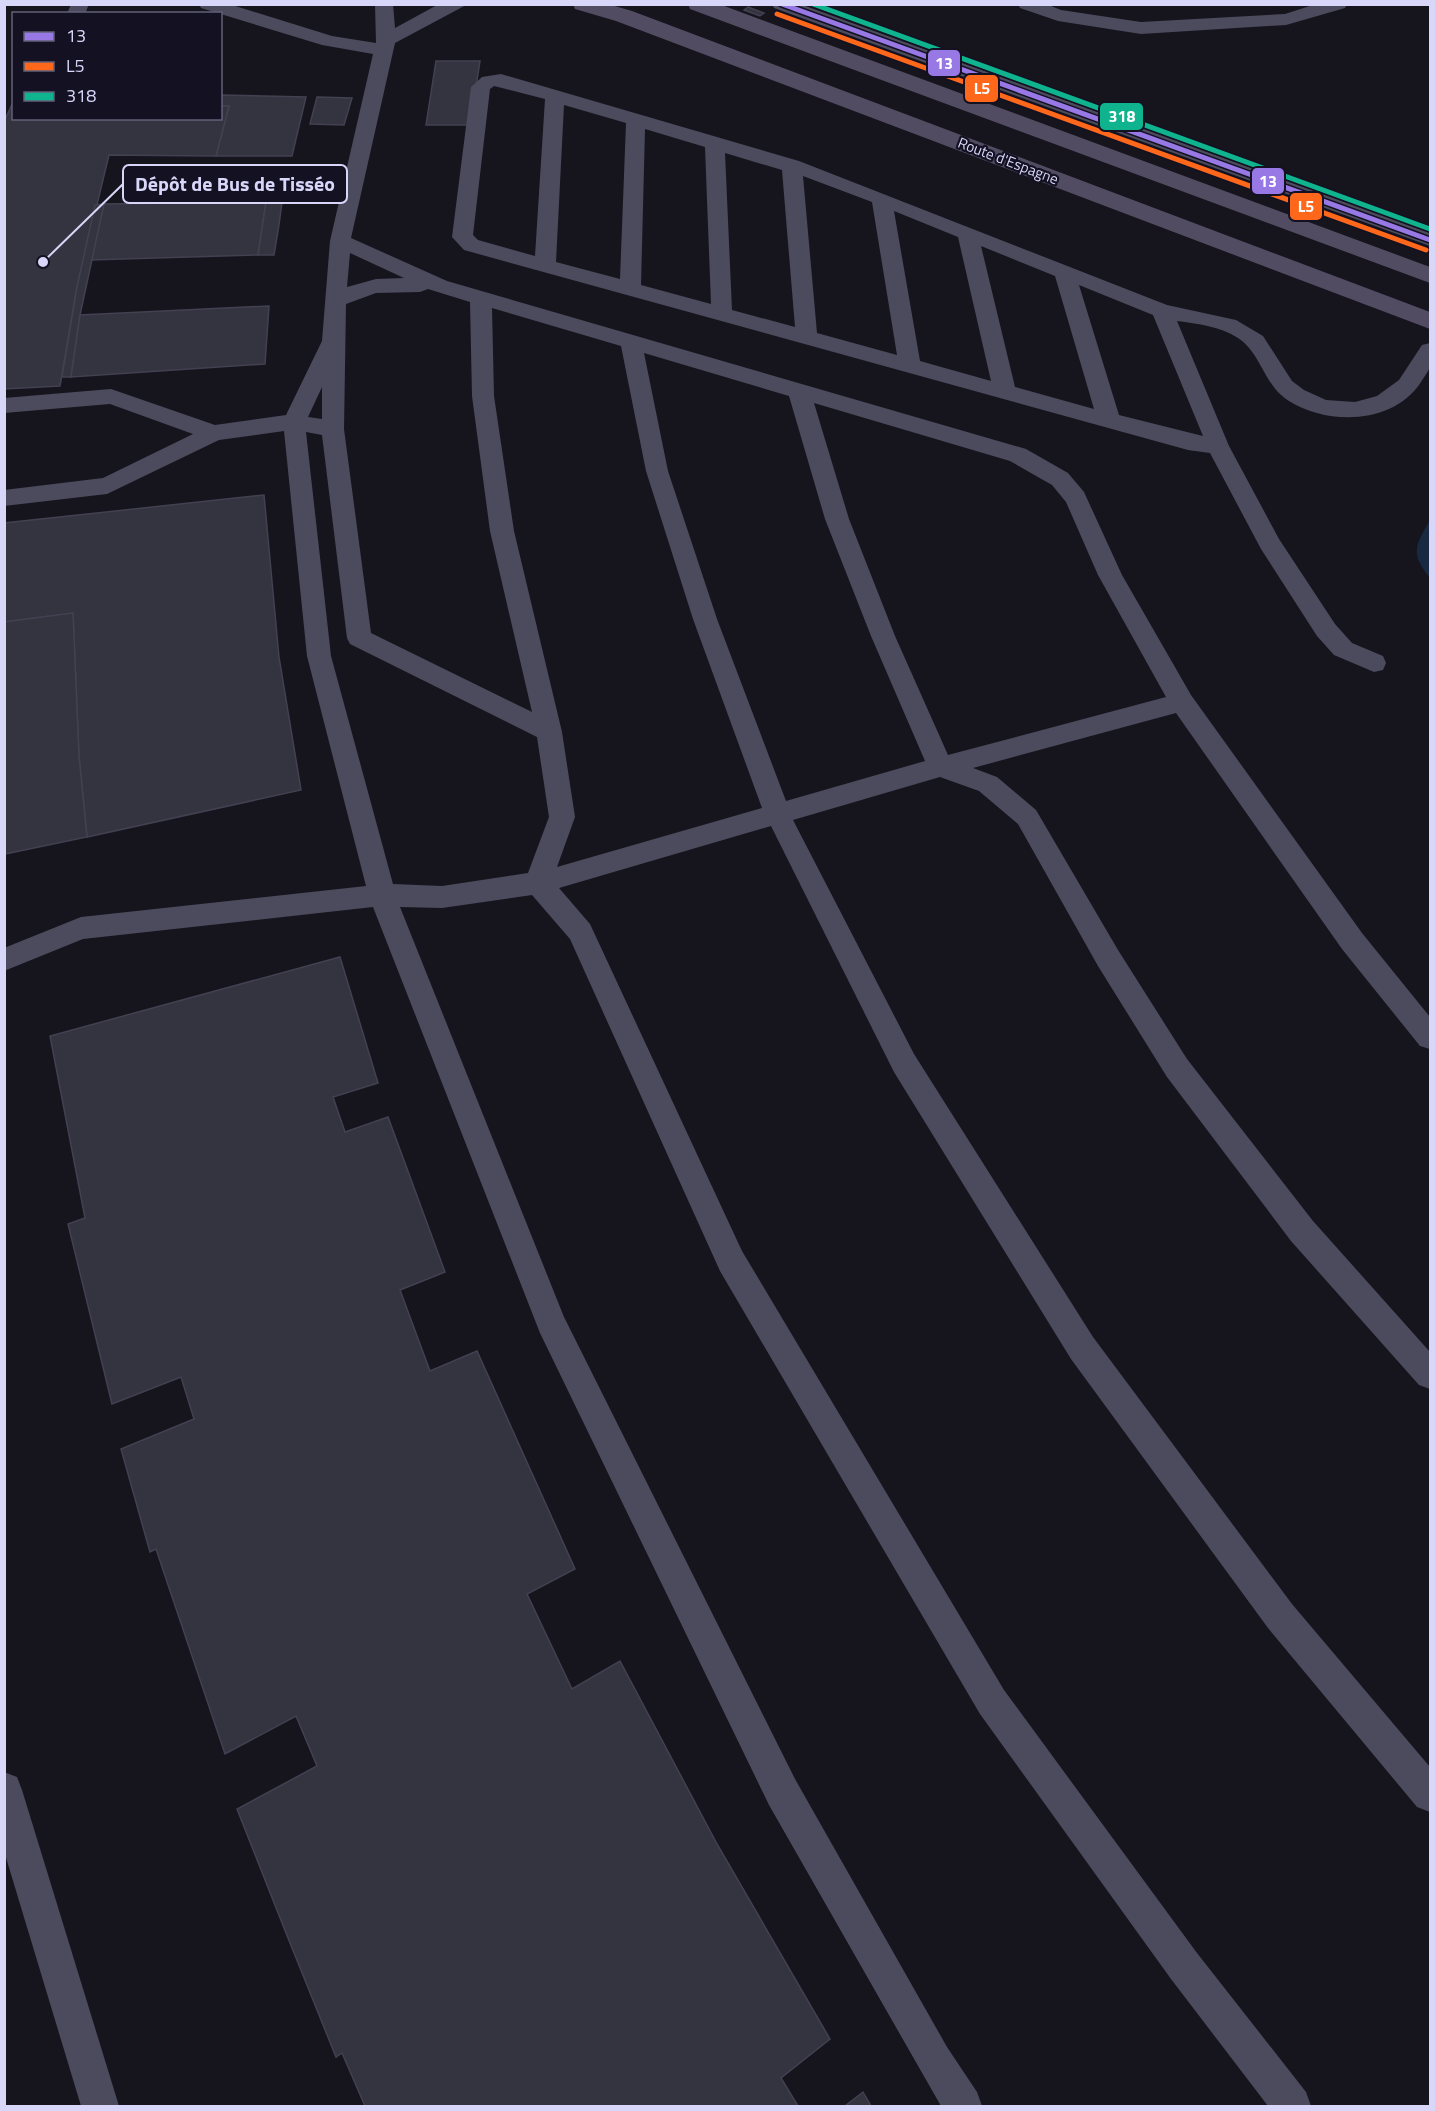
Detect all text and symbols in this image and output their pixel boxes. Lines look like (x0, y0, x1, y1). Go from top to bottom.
legend (12, 12, 222, 120)
text: 13 (66, 22, 86, 49)
line badge: 13 (927, 49, 961, 77)
text: 13 (935, 51, 953, 75)
text: L5 (66, 52, 85, 79)
line badge: L5 (964, 74, 999, 103)
text: L5 (974, 76, 990, 100)
text: 318 (66, 82, 96, 109)
line badge: 318 (1099, 102, 1144, 131)
text: 318 (1109, 104, 1135, 128)
street label: Route d'Espagne (954, 131, 1062, 190)
callout: Dépôt de Bus de Tisséo (123, 165, 347, 203)
line badge: 13 (1251, 167, 1285, 195)
text: Dépôt de Bus de Tisséo (135, 168, 335, 199)
text: 13 (1259, 169, 1277, 193)
line badge: L5 (1289, 192, 1323, 221)
text: L5 (1298, 194, 1314, 218)

